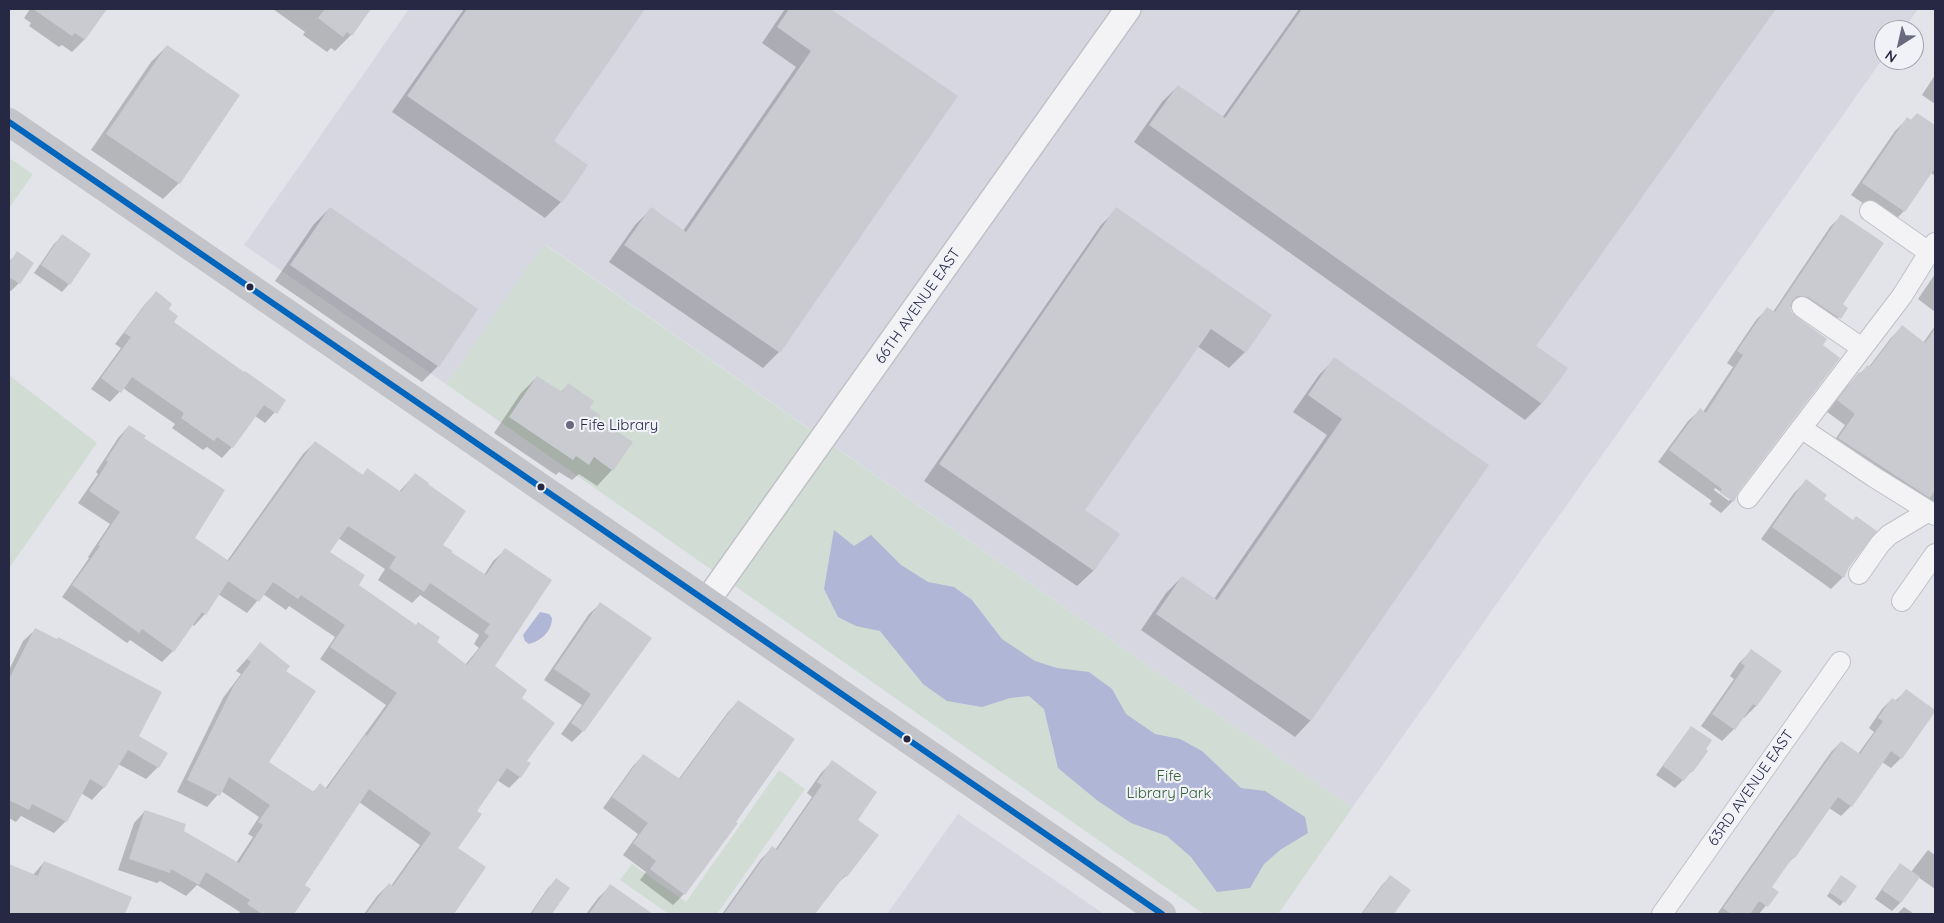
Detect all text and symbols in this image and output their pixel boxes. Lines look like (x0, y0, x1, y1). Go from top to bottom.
north arrow (1874, 20, 1924, 70)
text: N (1882, 46, 1900, 67)
street label: 66TH AVENUE EAST (871, 245, 965, 367)
unlabelled marker (245, 282, 255, 292)
place label: Fife Library (580, 416, 658, 434)
marker: Fife Library (564, 419, 576, 431)
unlabelled marker (536, 482, 546, 492)
street label: 63RD AVENUE EAST (1704, 726, 1798, 850)
unlabelled marker (902, 734, 912, 744)
park label: Fife Library Park (1126, 767, 1212, 802)

